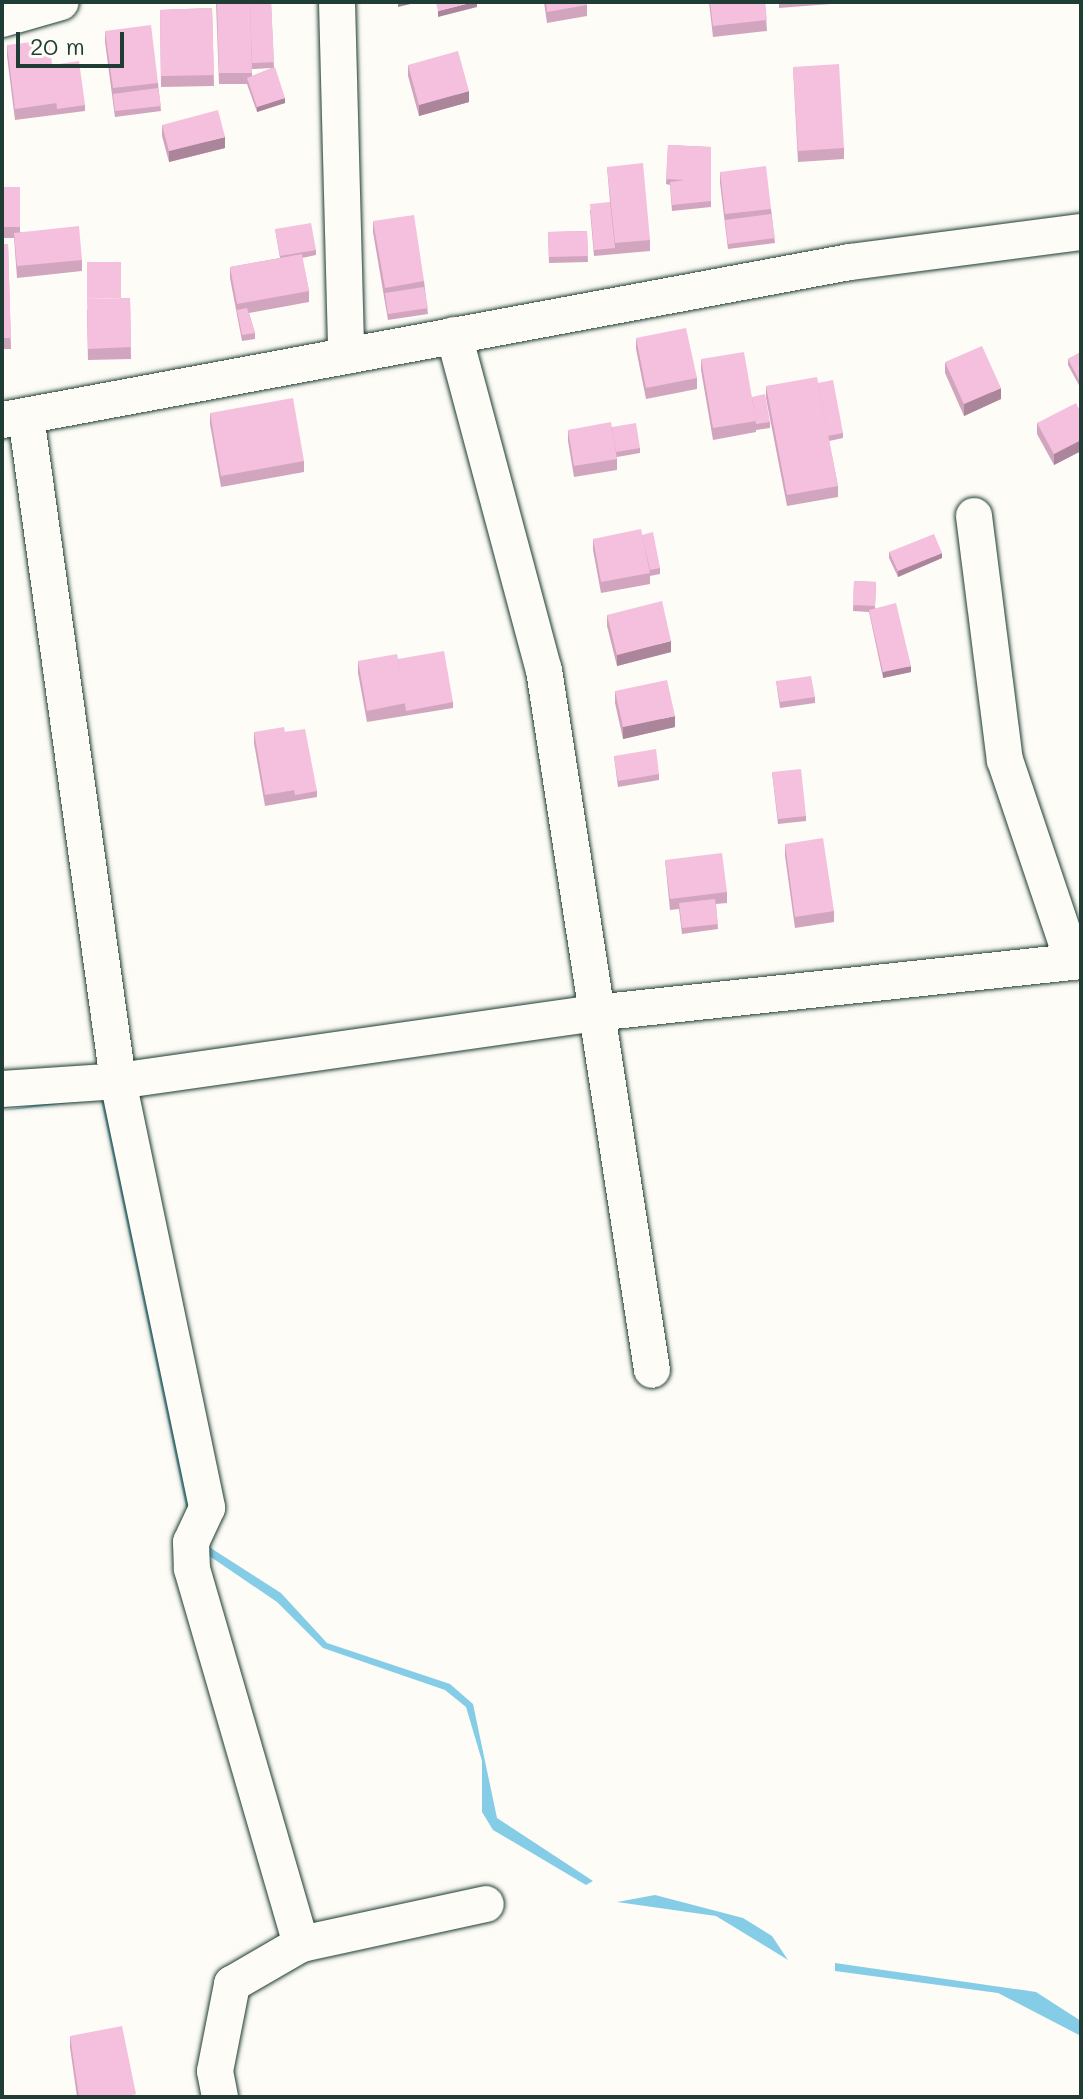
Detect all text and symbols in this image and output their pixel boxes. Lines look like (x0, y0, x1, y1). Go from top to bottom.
scale bar (20, 16, 128, 66)
text: 20 m (30, 30, 85, 61)

